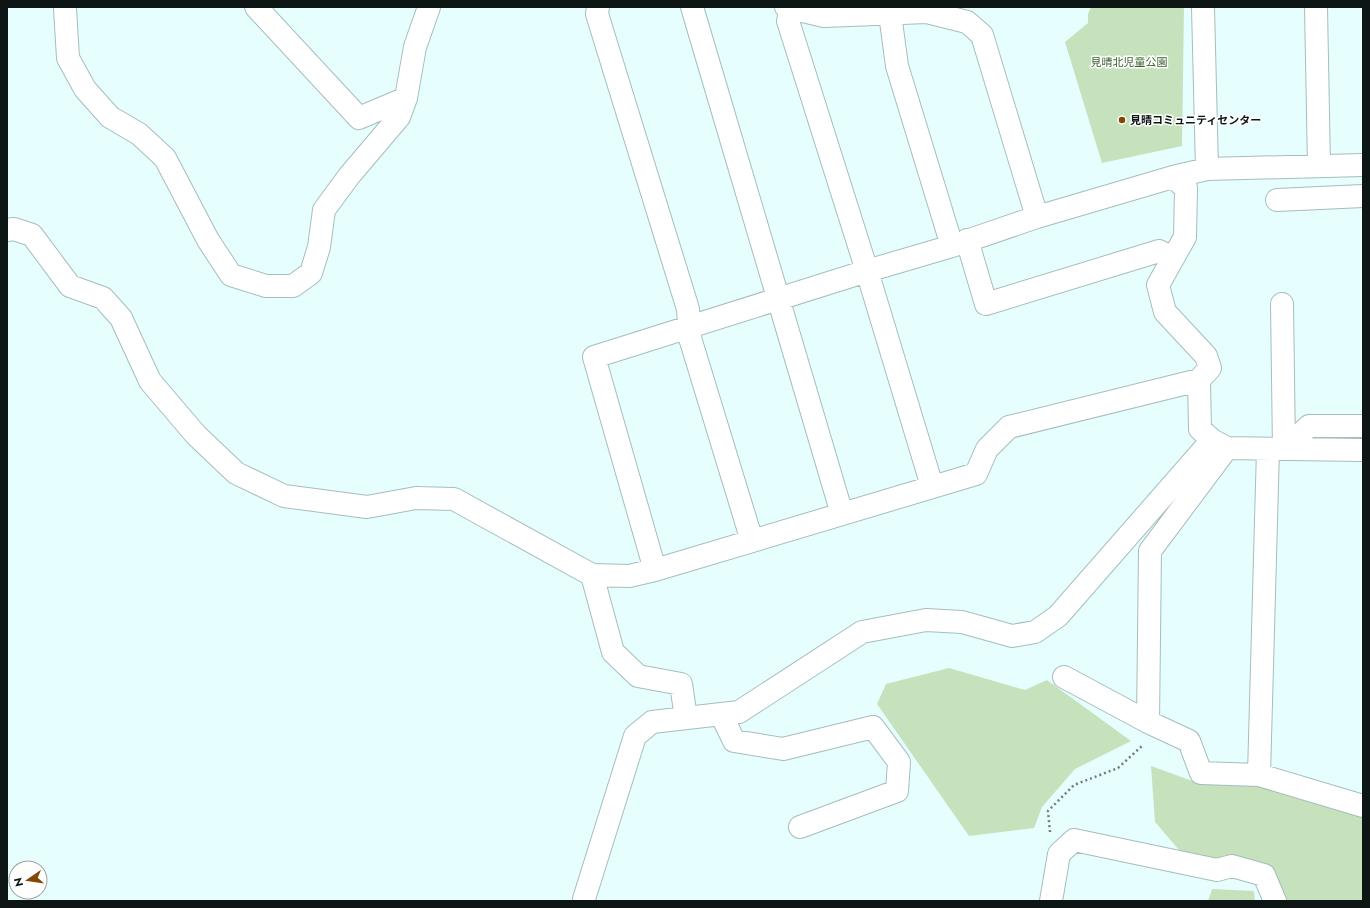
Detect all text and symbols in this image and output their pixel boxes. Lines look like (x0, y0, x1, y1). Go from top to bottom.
park label: 見晴北児童公園 (1091, 54, 1168, 70)
place label: 見晴コミュニティセンター (1130, 112, 1261, 128)
marker: 見晴コミュニティセンター (1117, 115, 1127, 125)
north arrow (8, 860, 48, 900)
text: N (9, 876, 27, 888)

